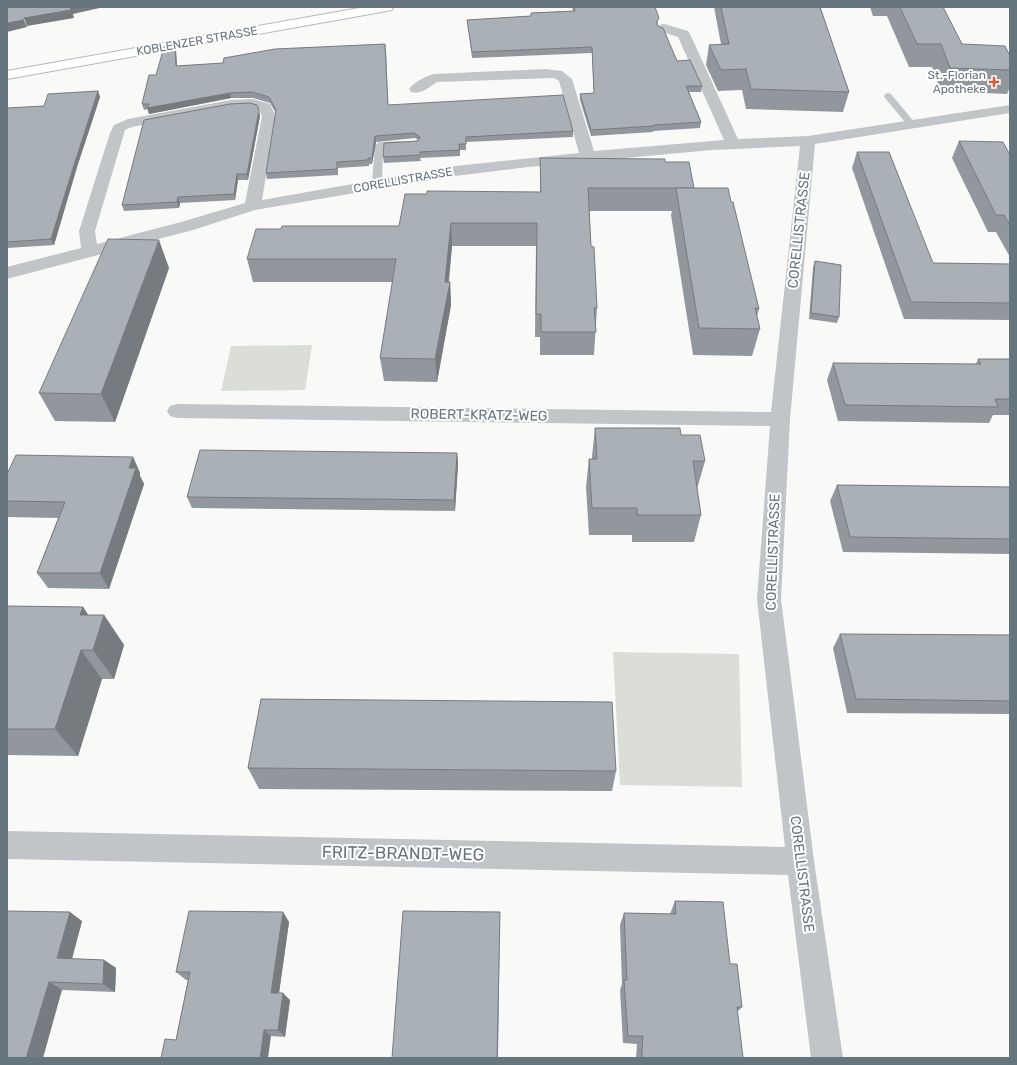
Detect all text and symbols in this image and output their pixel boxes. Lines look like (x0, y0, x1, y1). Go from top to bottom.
street label: KOBLENZER STRASSE (135, 23, 259, 59)
place label: St.-Florian Apotheke (928, 68, 986, 96)
marker: St.-Florian Apotheke (989, 77, 999, 87)
street label: CORELLISTRASSE (352, 164, 454, 196)
street label: CORELLISTRASSE (784, 171, 814, 289)
street label: ROBERT-KRATZ-WEG (410, 405, 548, 425)
street label: CORELLISTRASSE (762, 493, 784, 611)
street label: CORELLISTRASSE (786, 815, 818, 933)
street label: FRITZ-BRANDT-WEG (322, 842, 484, 864)

